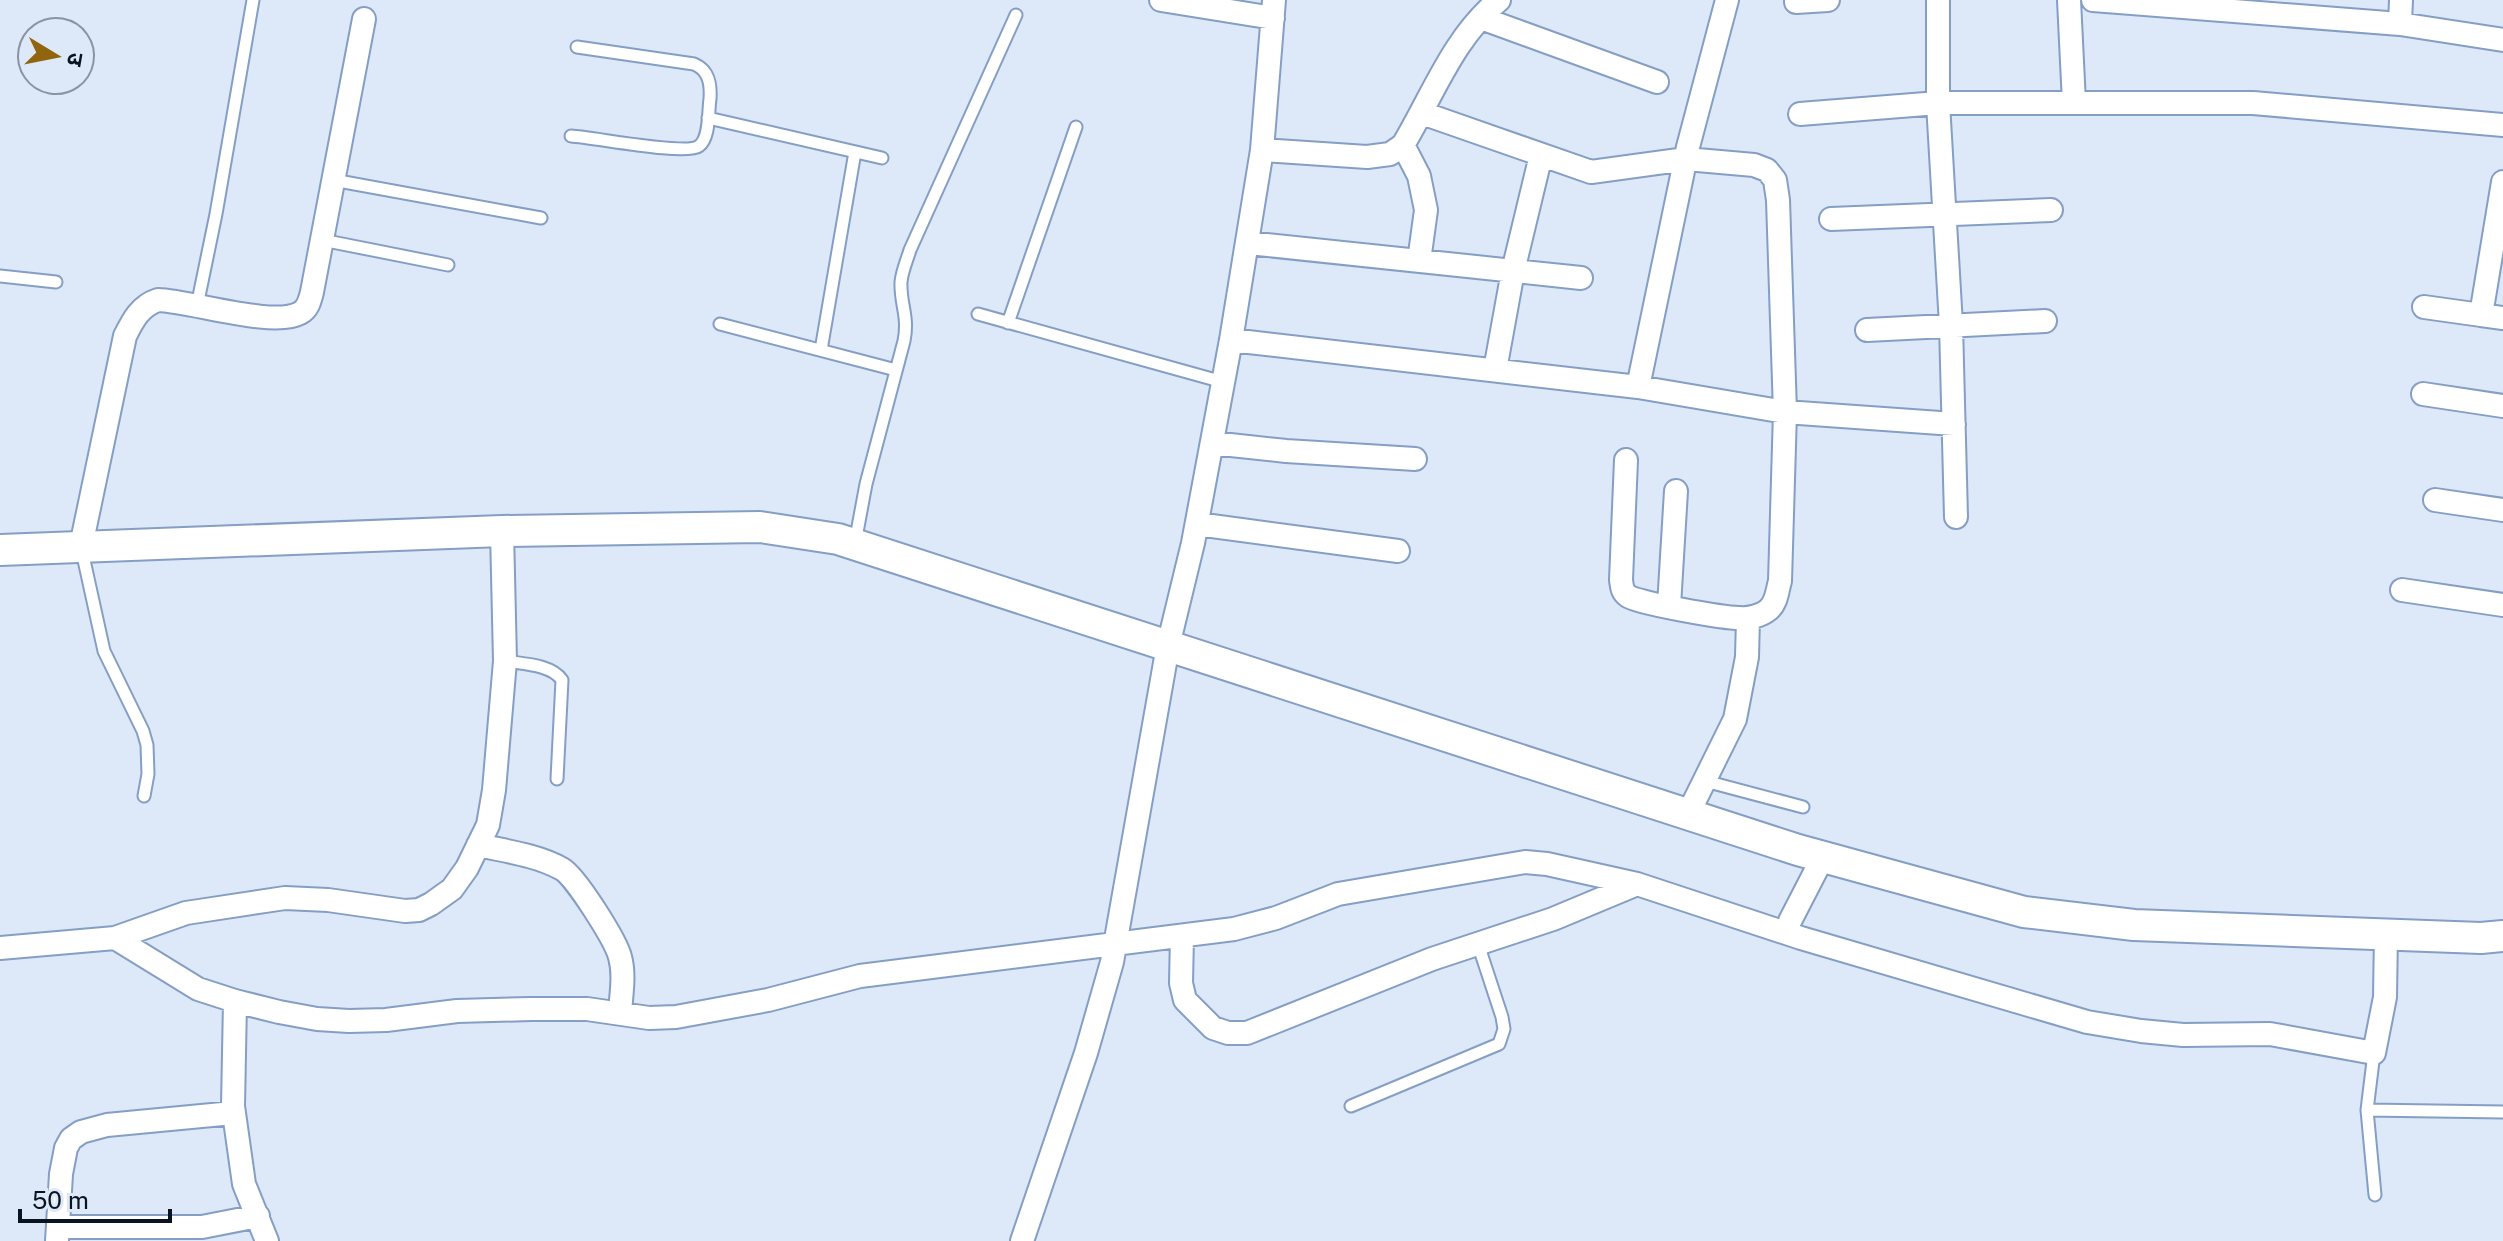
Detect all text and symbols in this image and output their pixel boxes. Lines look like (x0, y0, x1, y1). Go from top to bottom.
north arrow (16, 16, 96, 96)
text: उ (62, 51, 90, 69)
scale bar (20, 1173, 170, 1223)
text: 50 m (32, 1186, 89, 1214)

